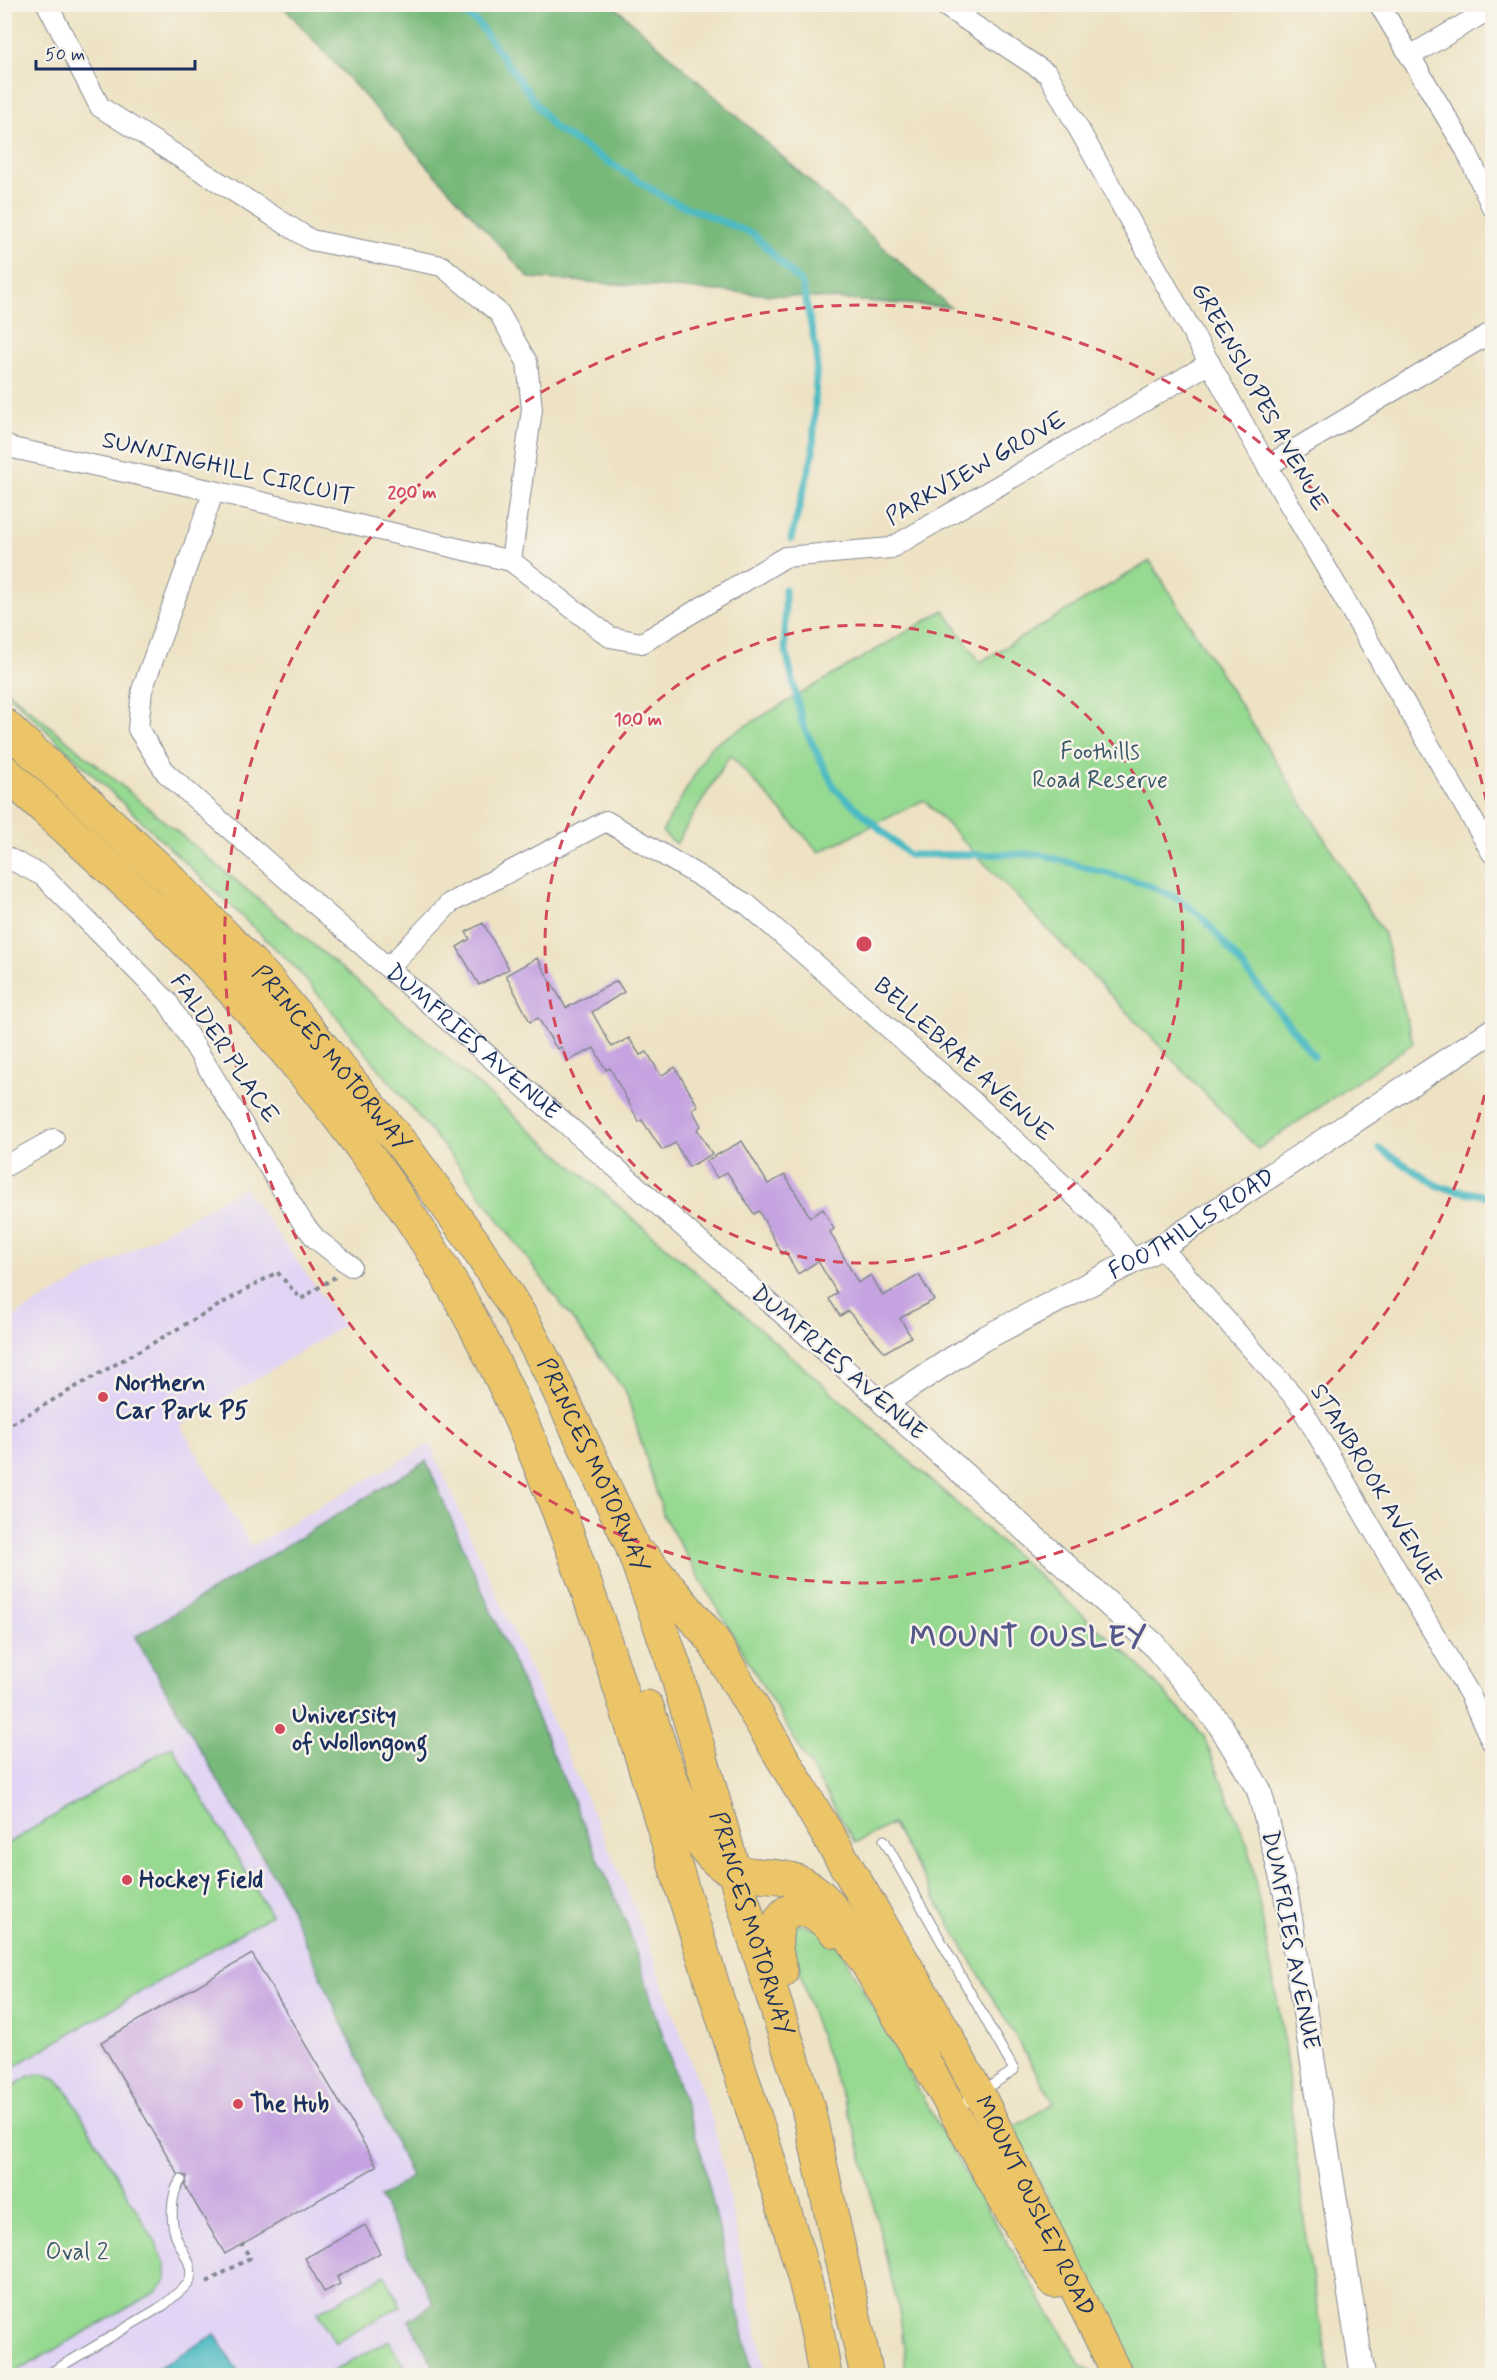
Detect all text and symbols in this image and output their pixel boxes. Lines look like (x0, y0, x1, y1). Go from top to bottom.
scale bar (36, 33, 195, 71)
text: 50 m (45, 43, 85, 67)
street label: GREENSLOPES AVENUE (1183, 277, 1335, 517)
street label: PARKVIEW GROVE (880, 405, 1072, 533)
street label: SUNNINGHILL CIRCUIT (99, 425, 357, 513)
text: 200 m (387, 481, 437, 505)
text: 100 m (614, 708, 662, 732)
park label: Foothills Road Reserve (1032, 737, 1168, 796)
centre of rings (854, 934, 874, 954)
street label: DUMFRIES AVENUE (379, 957, 567, 1127)
street label: PRINCES MOTORWAY (245, 958, 417, 1159)
street label: FALDER PLACE (163, 968, 285, 1130)
street label: BELLEBRAE AVENUE (867, 971, 1059, 1149)
street label: FOOTHILLS ROAD (1103, 1161, 1281, 1287)
street label: DUMFRIES AVENUE (744, 1278, 932, 1448)
street label: PRINCES MOTORWAY (530, 1352, 656, 1577)
place label: Northern Car Park P5 (115, 1368, 249, 1427)
street label: STANBROOK AVENUE (1302, 1378, 1448, 1592)
marker: Northern Car Park P5 (96, 1390, 110, 1404)
district label: MOUNT OUSLEY (910, 1618, 1148, 1657)
place label: University of Wollongong (292, 1700, 428, 1762)
marker: University of Wollongong (273, 1722, 287, 1736)
street label: PRINCES MOTORWAY (702, 1808, 800, 2040)
street label: DUMFRIES AVENUE (1254, 1828, 1326, 2052)
place label: Hockey Field (139, 1865, 263, 1896)
marker: Hockey Field (120, 1873, 134, 1887)
place label: The Hub (250, 2089, 329, 2120)
street label: MOUNT OUSLEY ROAD (967, 2090, 1102, 2321)
marker: The Hub (231, 2097, 245, 2111)
park label: Oval 2 (46, 2237, 109, 2268)

